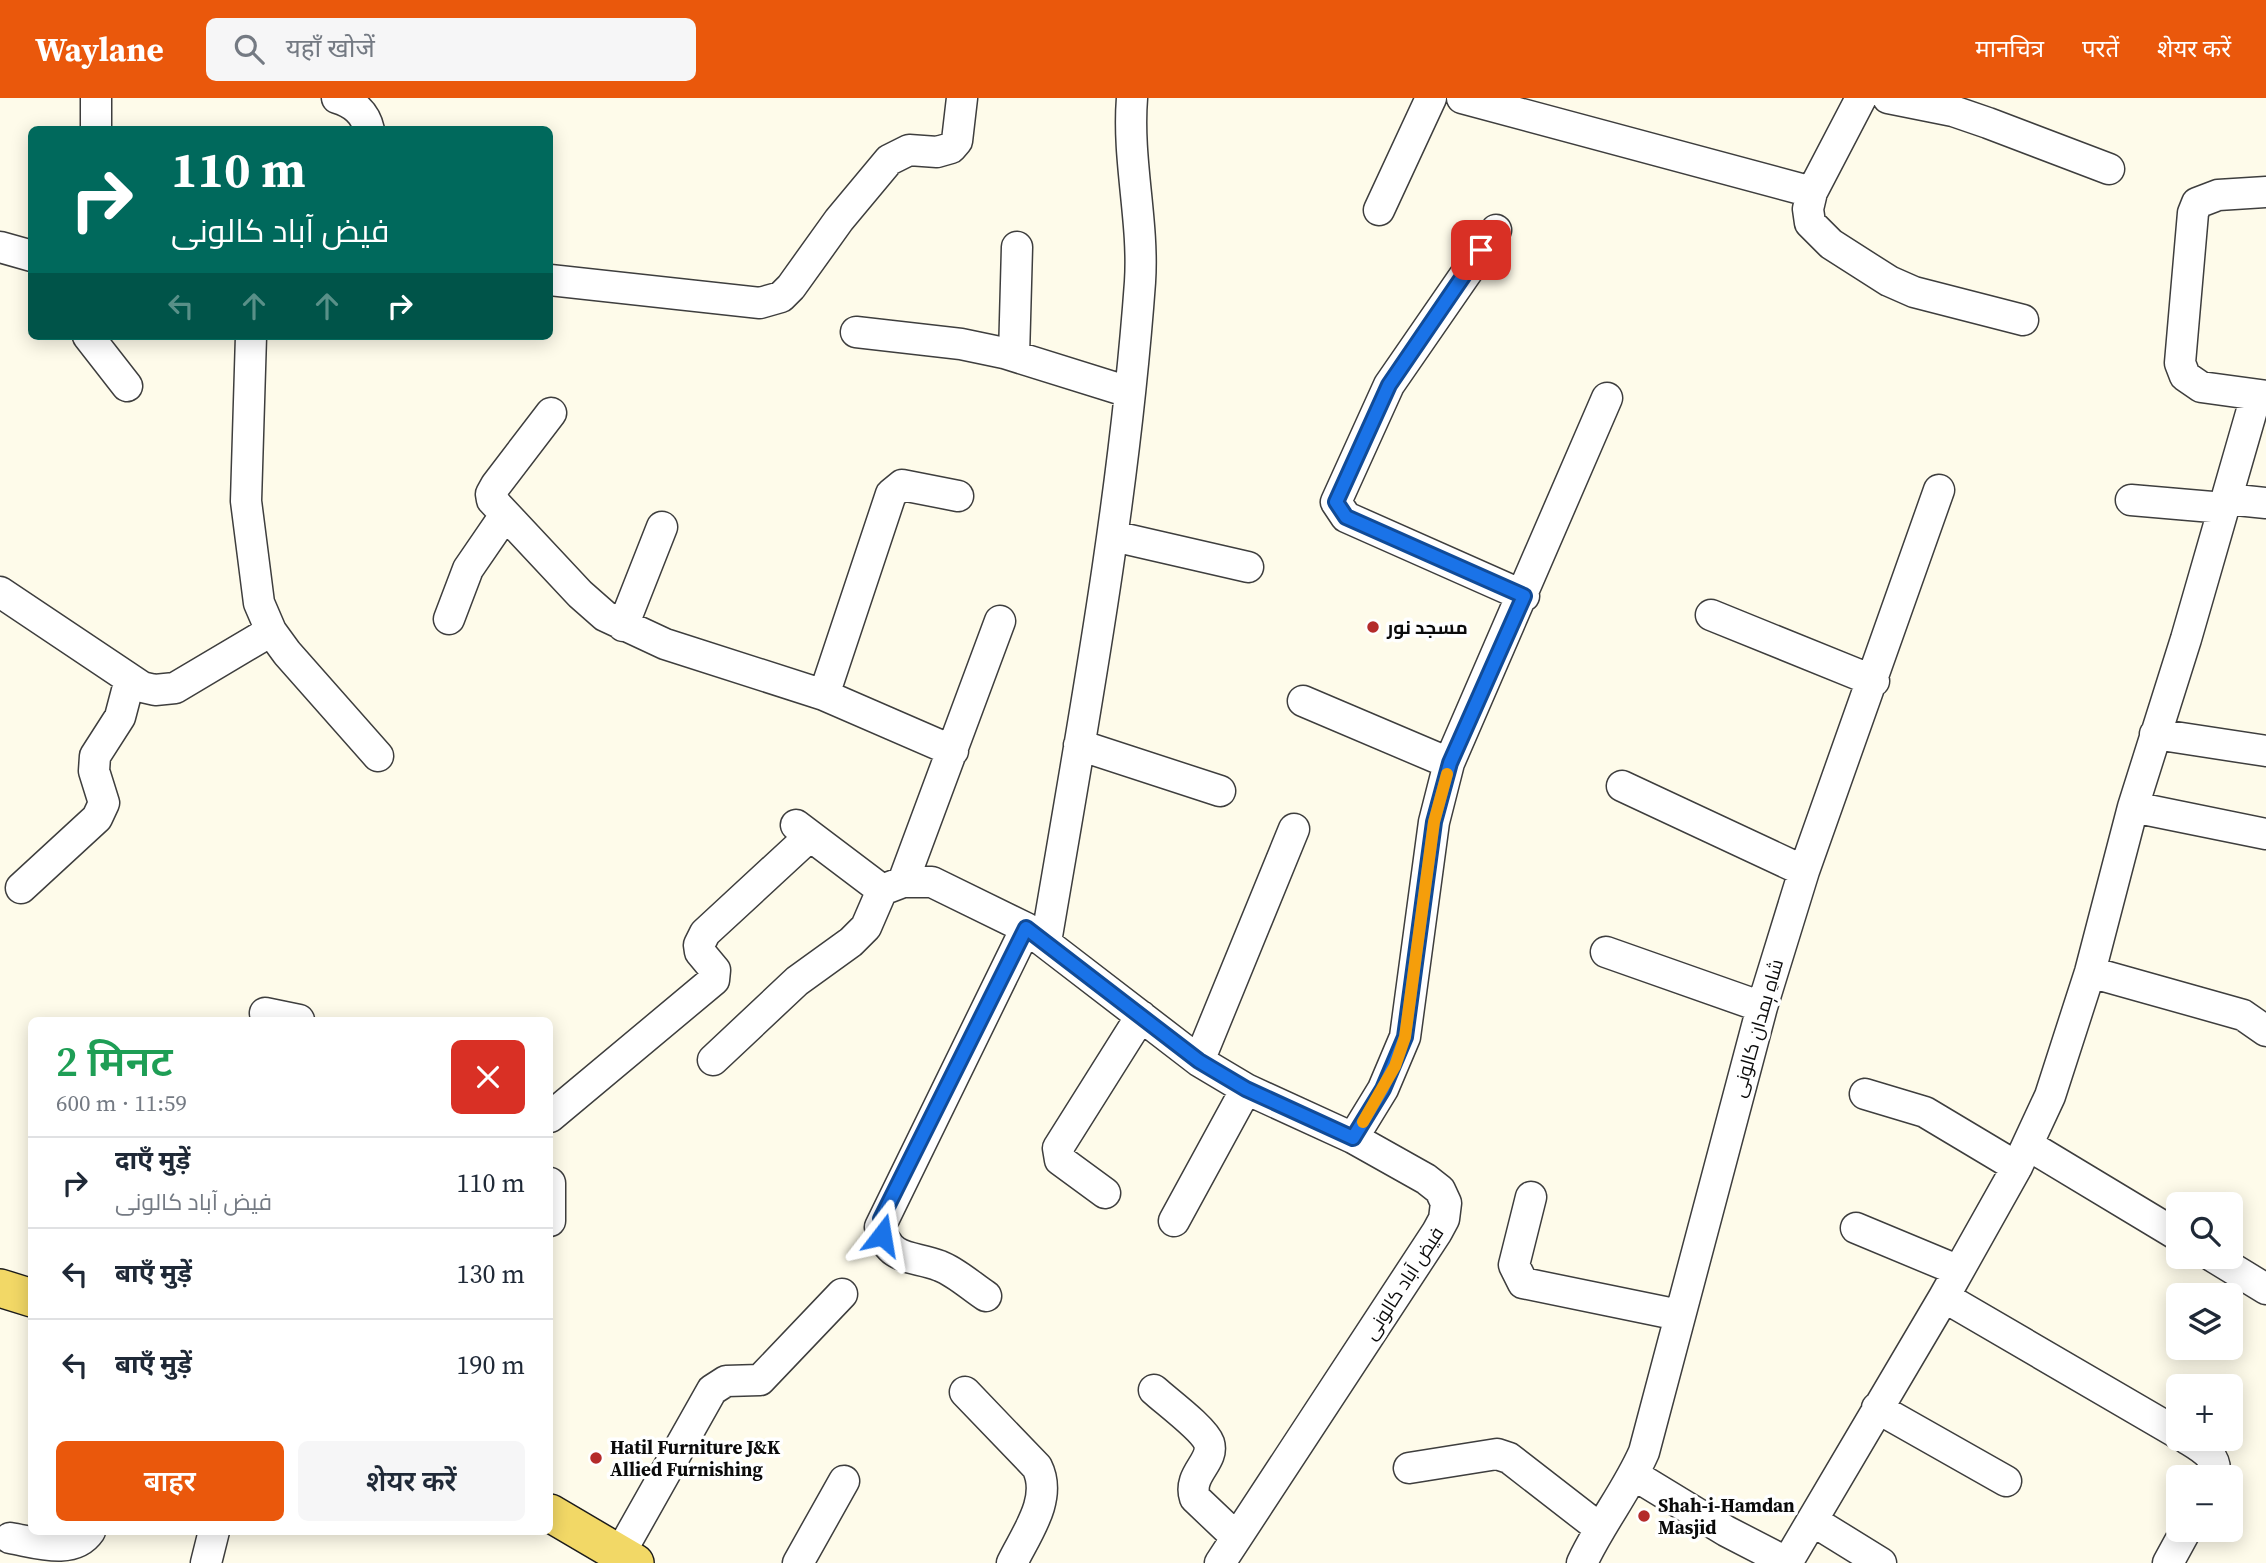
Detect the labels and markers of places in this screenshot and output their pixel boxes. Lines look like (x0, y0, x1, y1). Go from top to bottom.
pin (1451, 220, 1511, 280)
place label: مسجد نور (1386, 614, 1468, 640)
marker: مسجد نور (1365, 619, 1381, 635)
place label: Hatil Furniture J&K Allied Furnishing (610, 1434, 781, 1482)
marker: Hatil Furniture J&K Allied Furnishing (588, 1450, 604, 1466)
place label: Shah-i-Hamdan Masjid (1658, 1492, 1795, 1540)
marker: Shah-i-Hamdan Masjid (1636, 1508, 1652, 1524)

